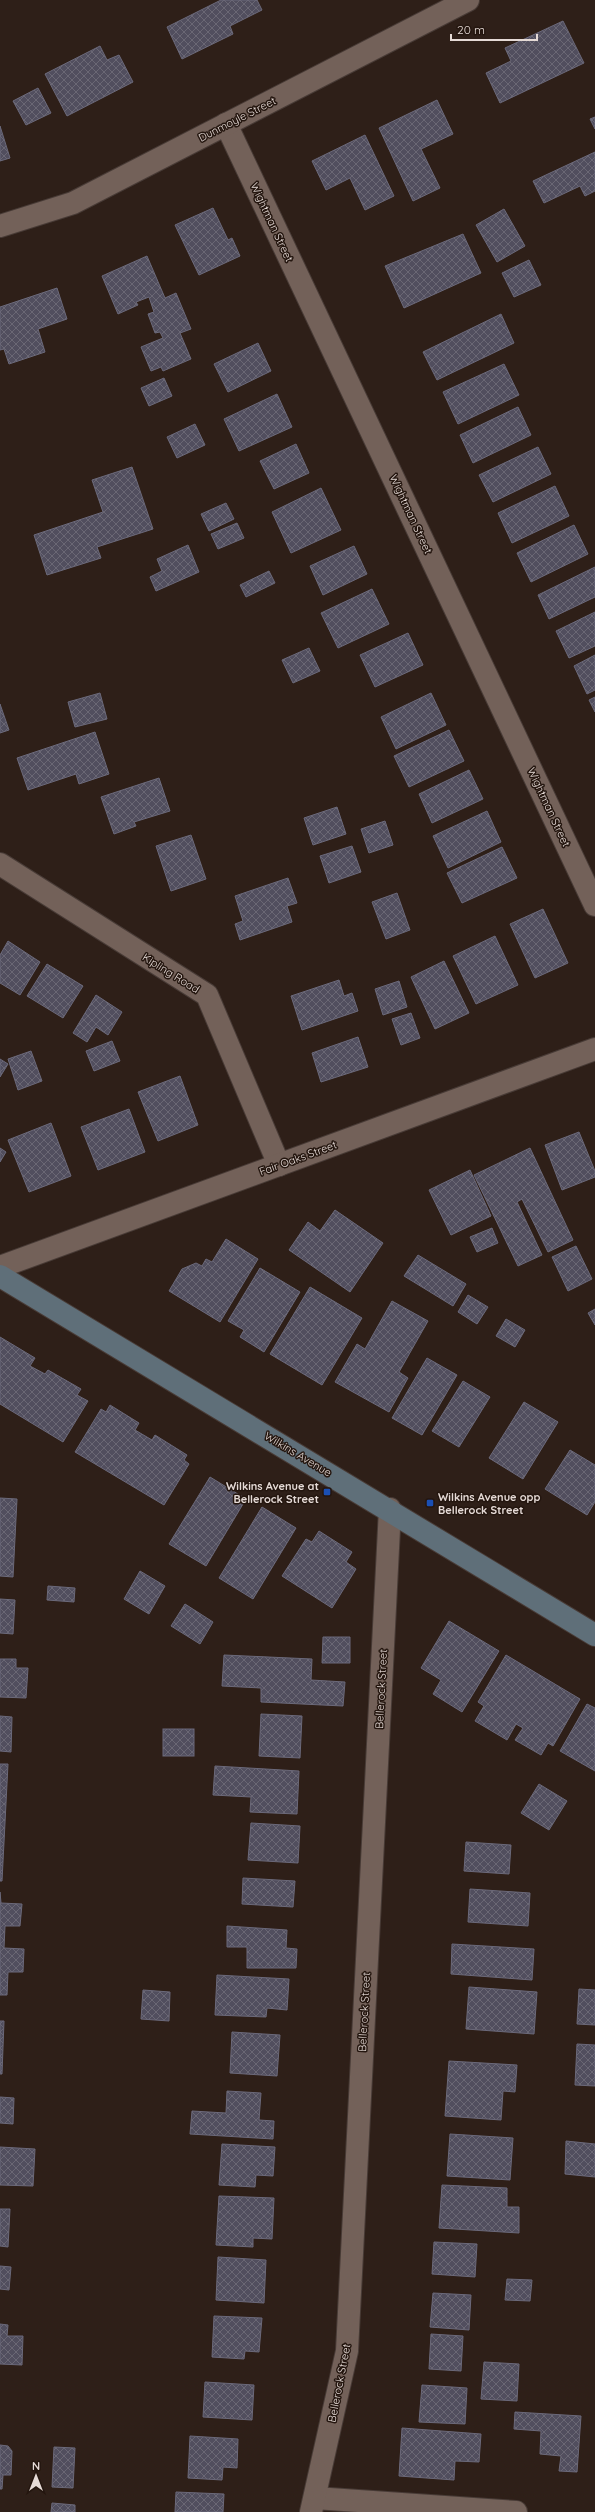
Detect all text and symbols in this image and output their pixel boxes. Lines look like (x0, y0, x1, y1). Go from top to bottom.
scale bar (451, 16, 537, 42)
text: 20 m (457, 22, 485, 37)
street label: Dunmoyle Street (196, 93, 278, 145)
street label: Wightman Street (247, 180, 297, 264)
street label: Wightman Street (386, 472, 436, 556)
street label: Wightman Street (524, 765, 574, 849)
street label: Kipling Road (140, 950, 202, 996)
street label: Fair Oaks Street (257, 1137, 339, 1179)
street label: Wilkins Avenue (262, 1428, 334, 1480)
place label: Wilkins Avenue at Bellerock Street (226, 1479, 319, 1506)
marker: Wilkins Avenue at Bellerock Street (322, 1487, 332, 1497)
place label: Wilkins Avenue opp Bellerock Street (438, 1490, 540, 1517)
marker: Wilkins Avenue opp Bellerock Street (425, 1498, 435, 1508)
street label: Bellerock Street (372, 1649, 390, 1729)
street label: Bellerock Street (355, 1972, 373, 2052)
street label: Bellerock Street (325, 2342, 354, 2424)
north arrow (16, 2456, 56, 2496)
text: N (32, 2459, 40, 2473)

